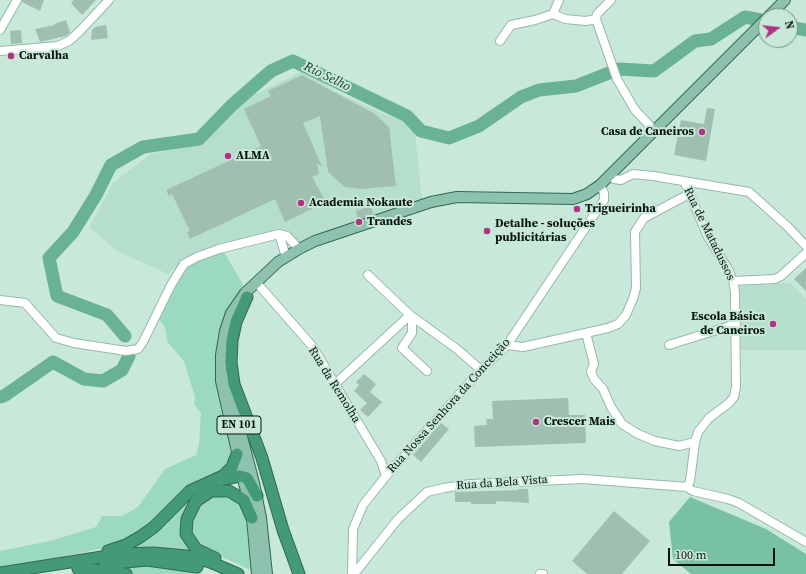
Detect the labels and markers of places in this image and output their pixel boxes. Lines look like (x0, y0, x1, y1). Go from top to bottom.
place label: Carvalha (19, 49, 69, 63)
marker: Carvalha (6, 51, 16, 61)
place label: Casa de Caneiros (601, 125, 694, 139)
marker: Casa de Caneiros (697, 127, 707, 137)
place label: ALMA (236, 149, 270, 163)
marker: ALMA (223, 151, 233, 161)
place label: Academia Nokaute (309, 196, 412, 210)
marker: Academia Nokaute (296, 198, 306, 208)
place label: Trigueirinha (585, 202, 656, 216)
marker: Trigueirinha (572, 204, 582, 214)
place label: Trandes (367, 215, 412, 229)
marker: Trandes (354, 217, 364, 227)
place label: Detalhe - soluções publicitárias (495, 217, 595, 245)
marker: Detalhe - soluções publicitárias (482, 226, 492, 236)
place label: Escola Básica de Caneiros (691, 310, 765, 338)
marker: Escola Básica de Caneiros (768, 319, 778, 329)
place label: Crescer Mais (544, 415, 615, 429)
marker: Crescer Mais (531, 417, 541, 427)

